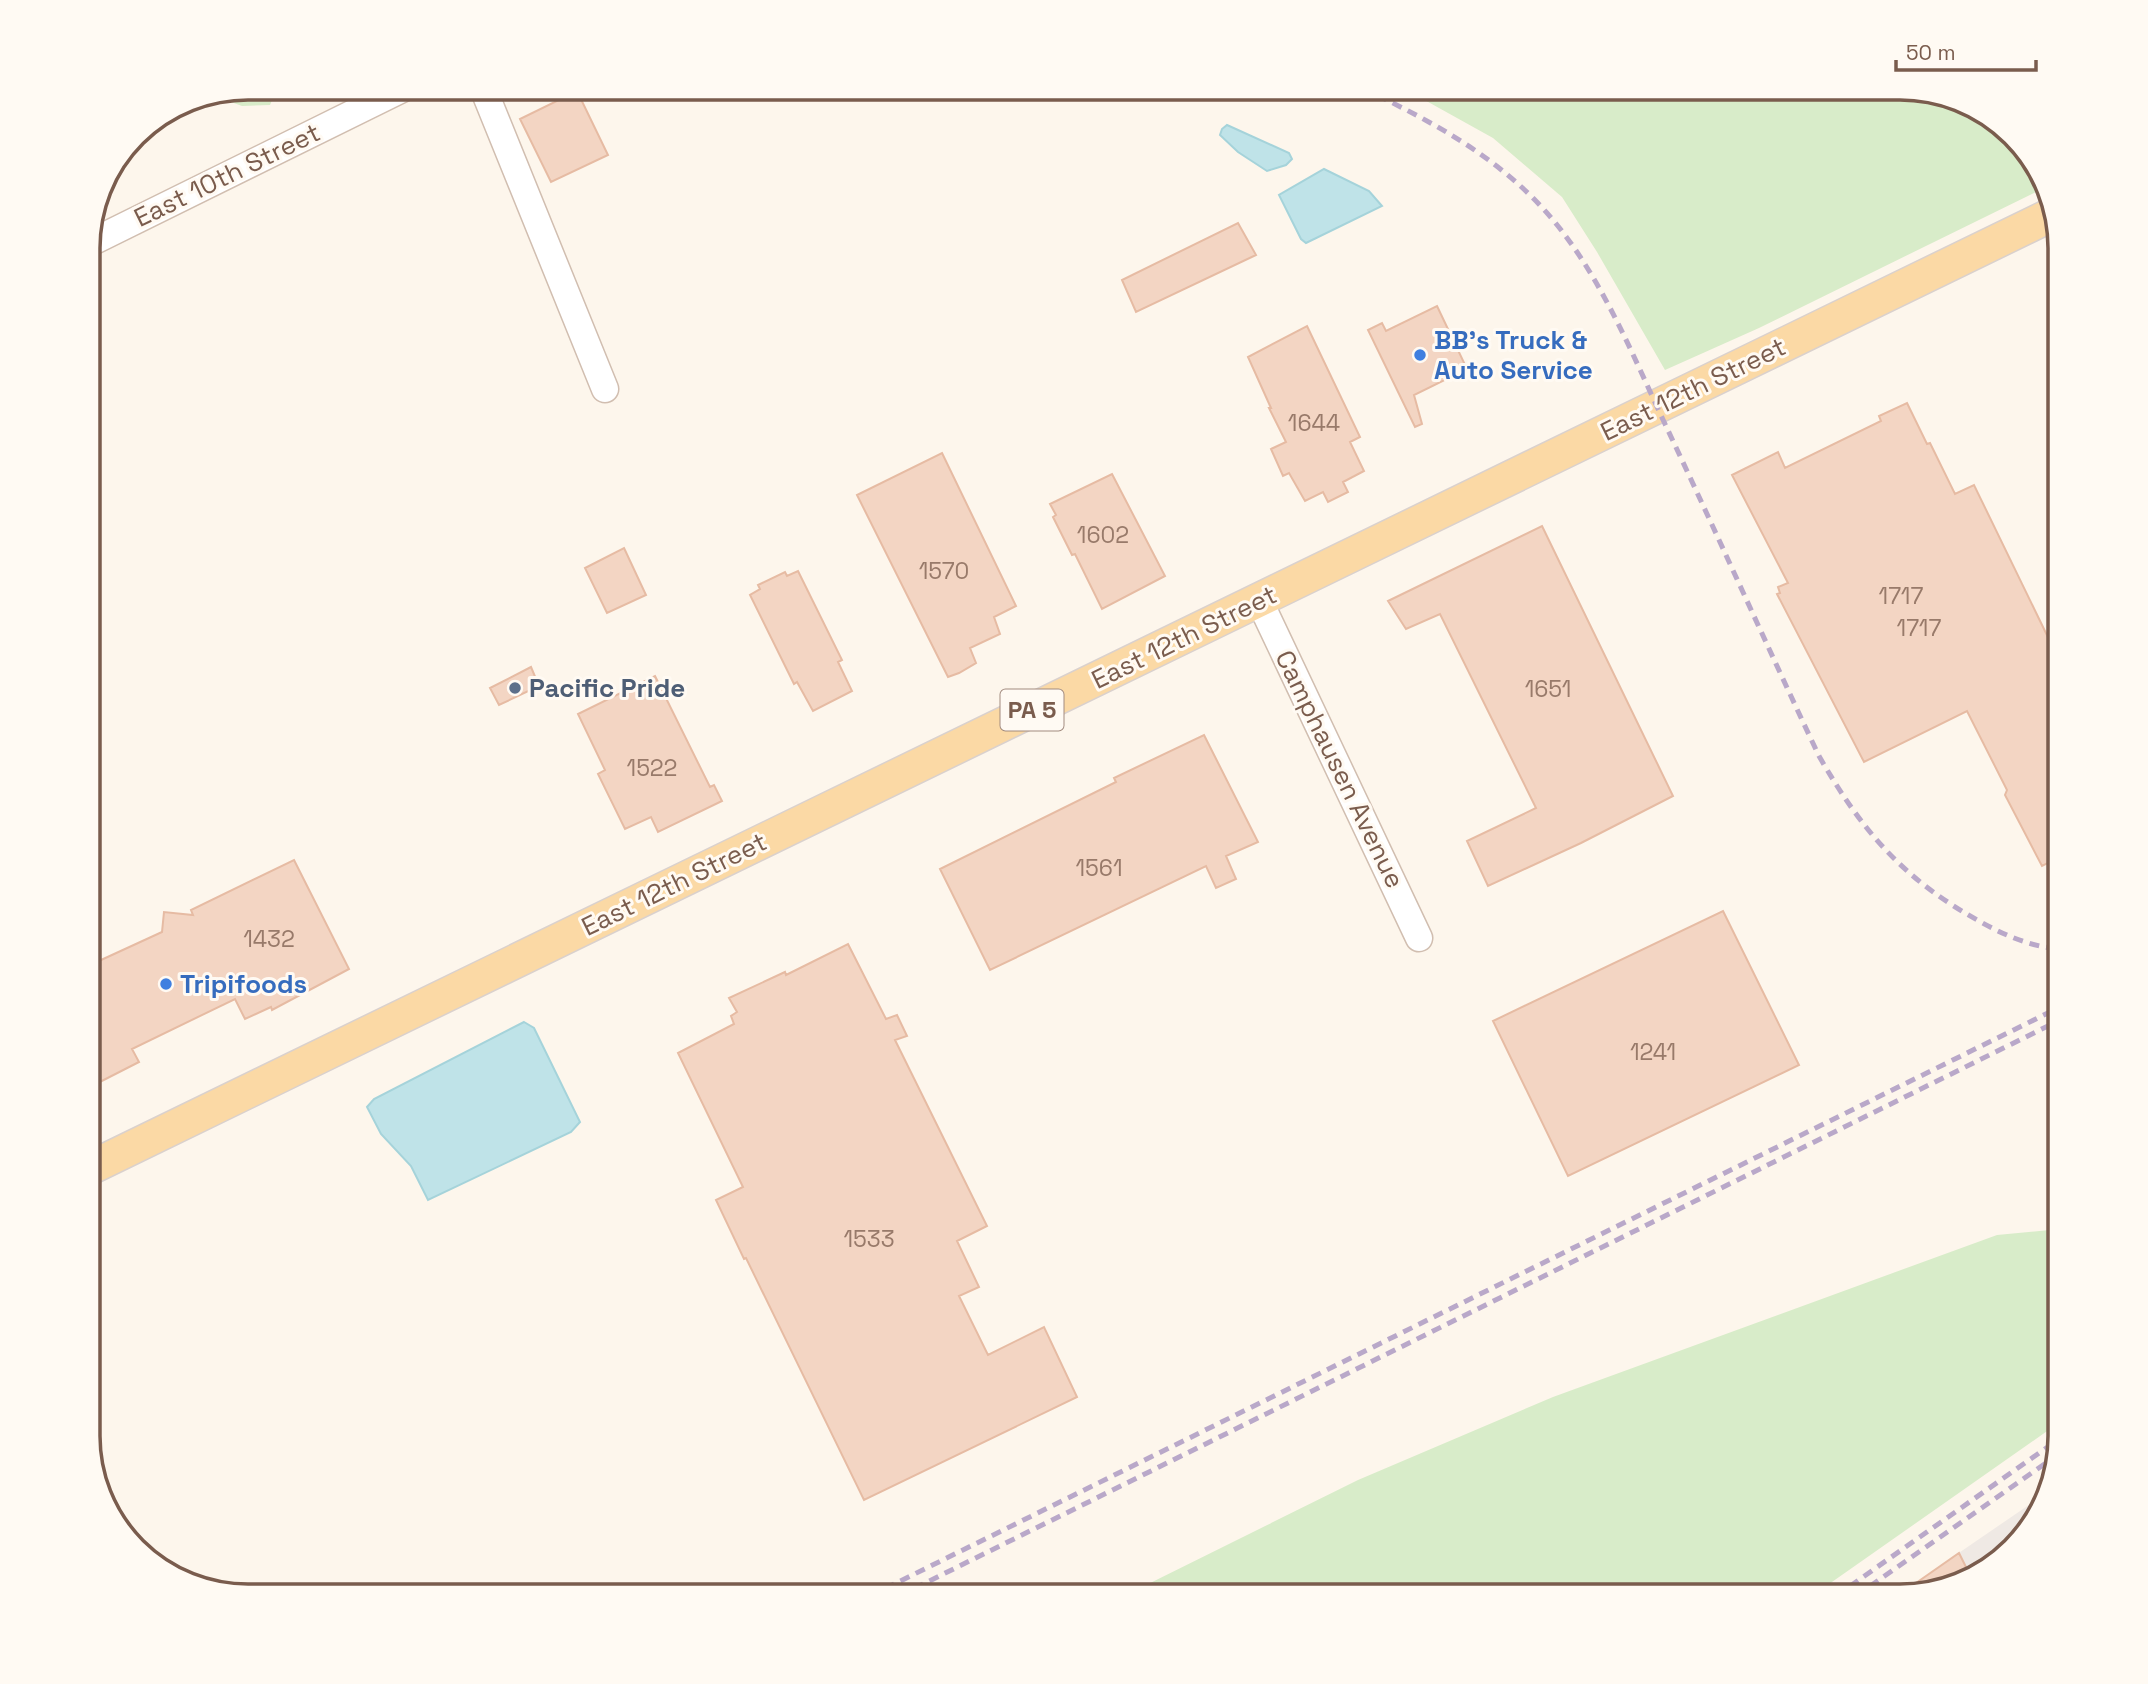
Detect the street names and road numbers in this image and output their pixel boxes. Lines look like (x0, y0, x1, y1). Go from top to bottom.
street label: East 10th Street (128, 115, 326, 235)
street label: East 12th Street (1595, 329, 1791, 449)
street label: East 12th Street (1086, 577, 1282, 697)
street label: Camphausen Avenue (1268, 645, 1412, 893)
road number: PA 5 (1000, 690, 1064, 730)
street label: East 12th Street (576, 824, 772, 944)

